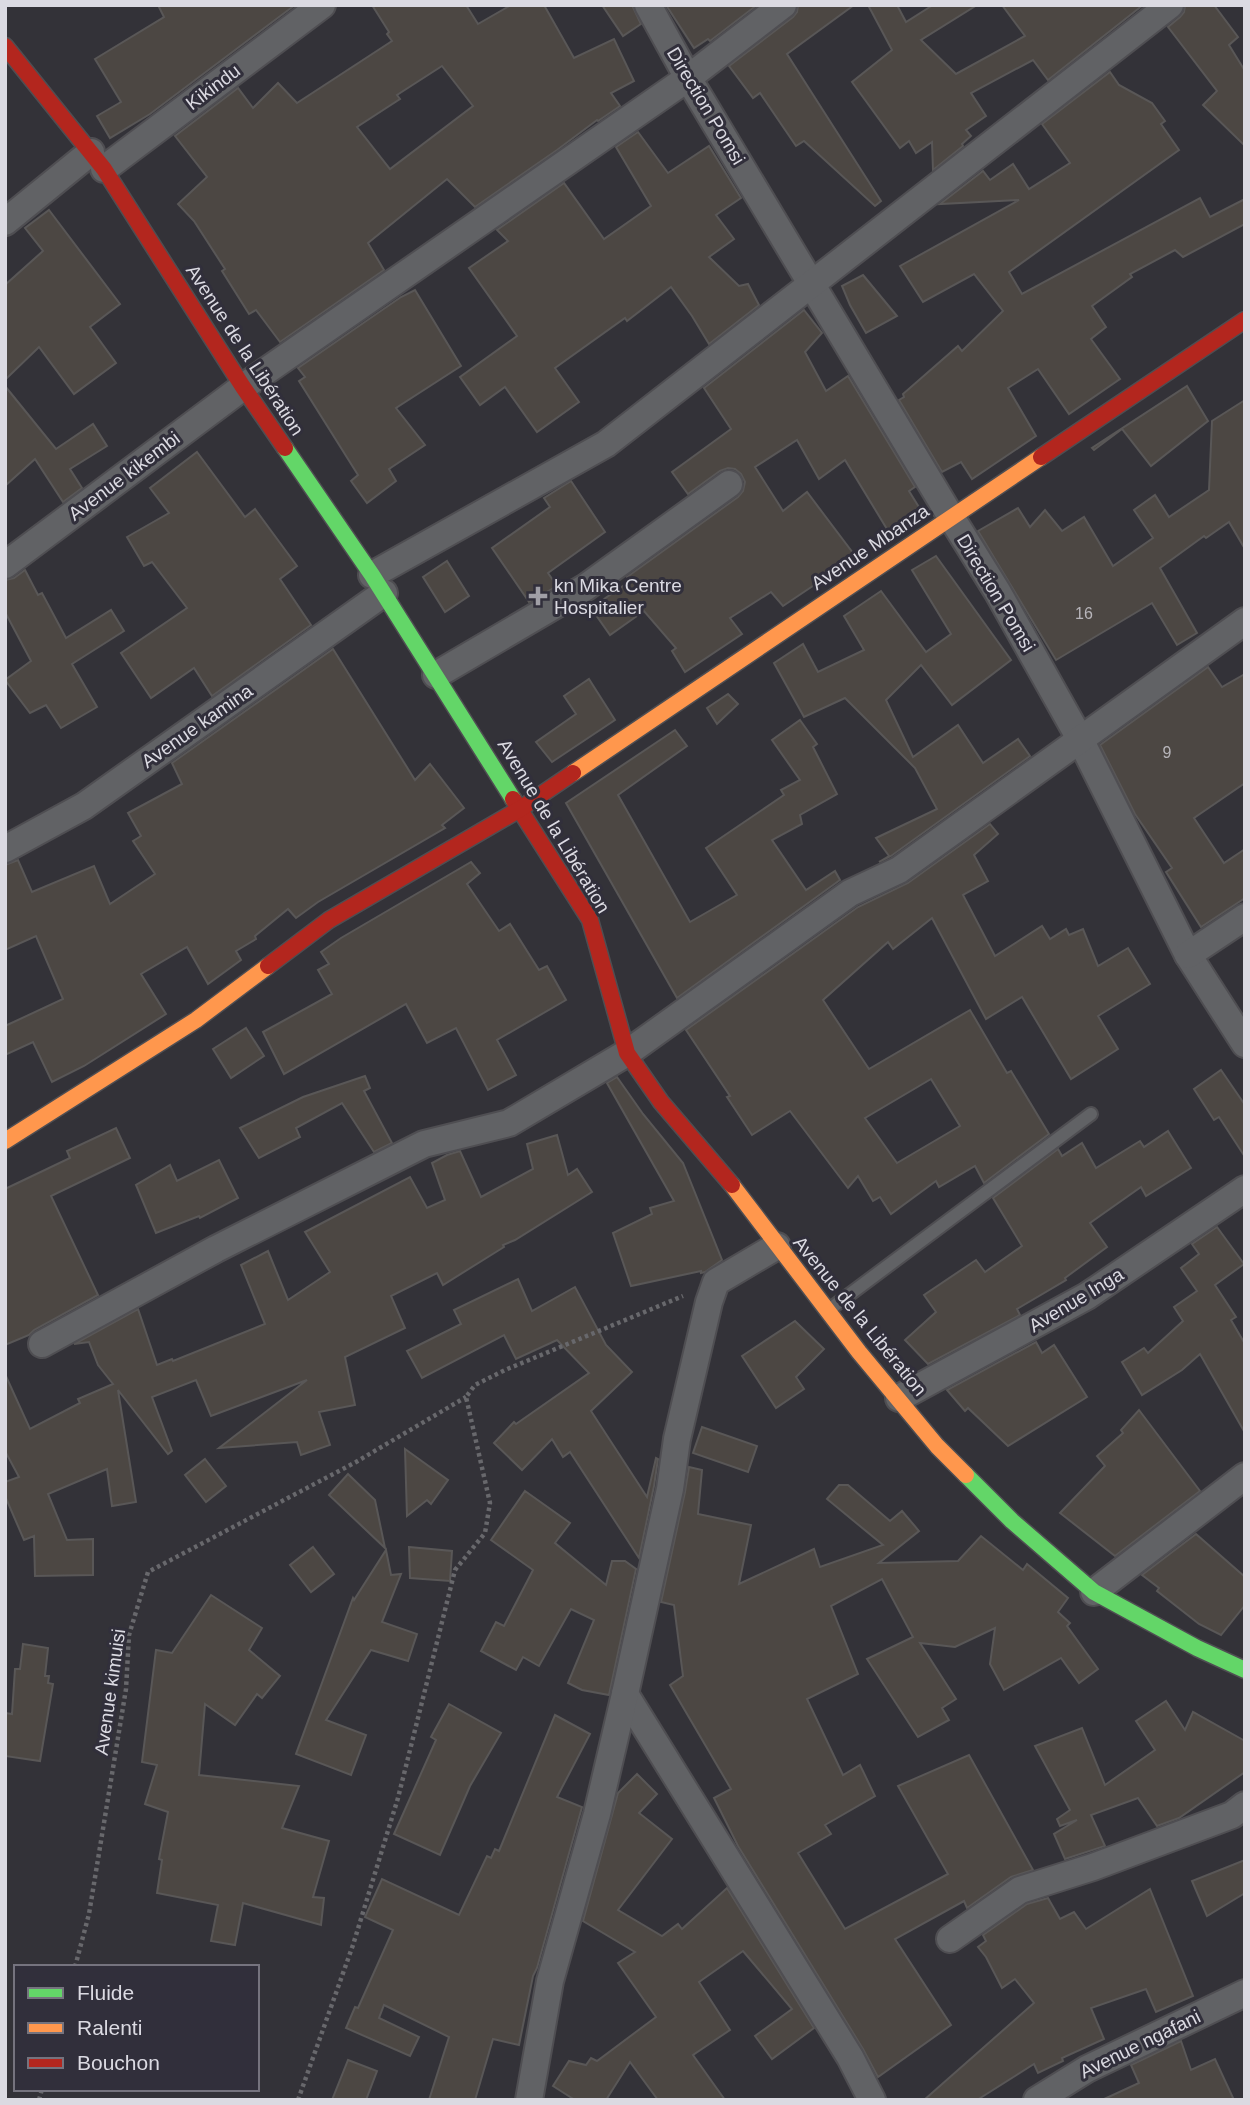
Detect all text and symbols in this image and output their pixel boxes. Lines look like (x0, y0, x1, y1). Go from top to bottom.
street label: Direction Pomsi (663, 44, 749, 168)
street label: Kikindu (182, 60, 244, 114)
street label: Avenue de la Libération (182, 261, 308, 439)
street label: Avenue kikembi (64, 427, 184, 525)
street label: Avenue Mbanza (807, 500, 933, 594)
street label: Direction Pomsi (953, 531, 1039, 655)
place label: kn Mika Centre Hospitalier (554, 575, 682, 618)
marker: kn Mika Centre Hospitalier (528, 586, 548, 606)
house number: 16 (1075, 605, 1093, 622)
street label: Avenue kamina (137, 680, 257, 772)
street label: Avenue de la Libération (494, 735, 614, 917)
house number: 9 (1163, 744, 1172, 761)
street label: Avenue de la Libération (789, 1232, 931, 1400)
street label: Avenue Inga (1025, 1263, 1127, 1336)
street label: Avenue kimuisi (91, 1627, 129, 1757)
legend (14, 1965, 259, 2091)
text: Fluide (77, 1981, 134, 2004)
street label: Avenue ngafani (1076, 2006, 1204, 2082)
text: Ralenti (77, 2016, 142, 2039)
text: Bouchon (77, 2051, 160, 2074)

